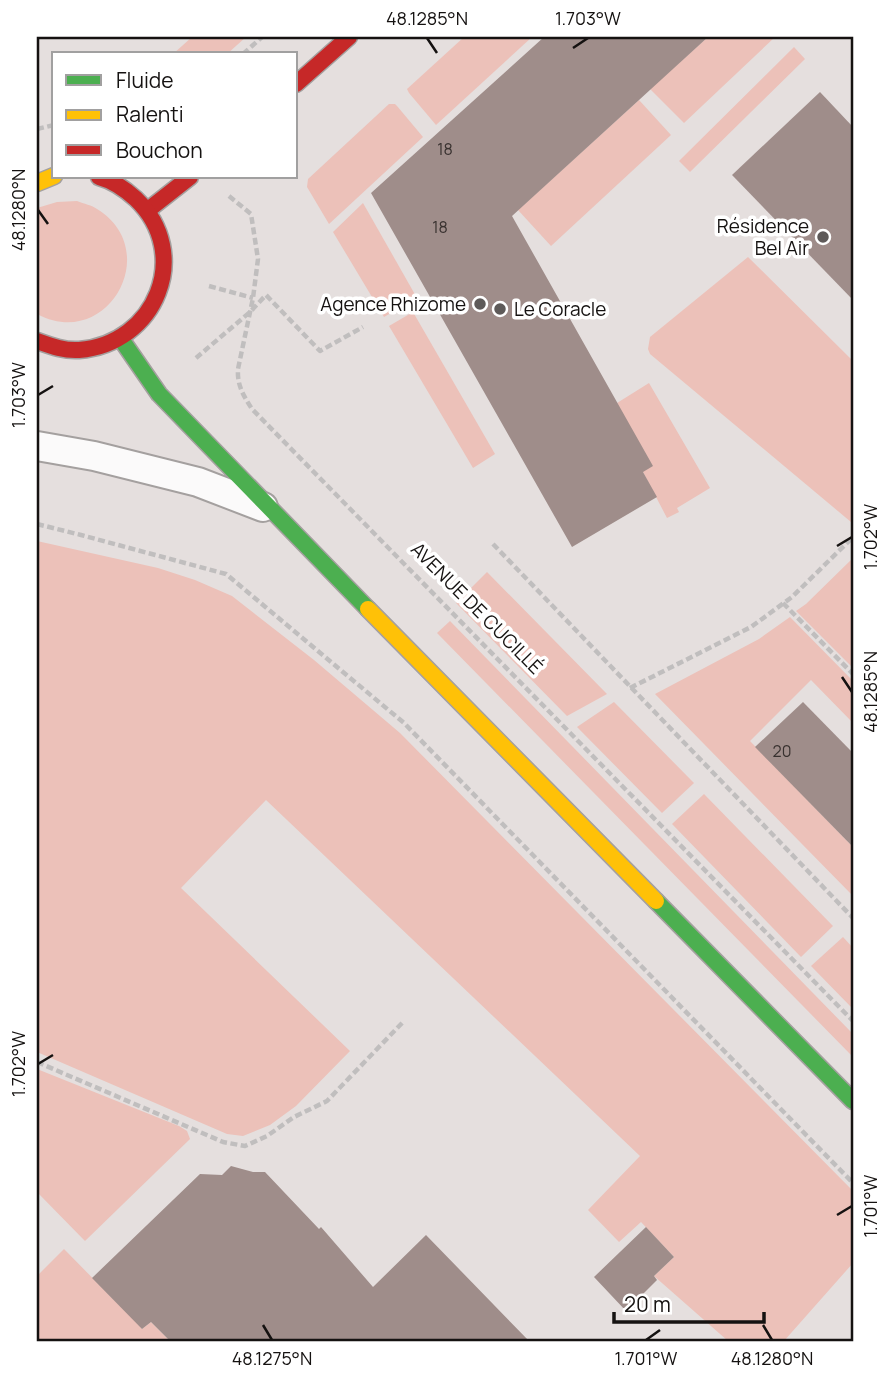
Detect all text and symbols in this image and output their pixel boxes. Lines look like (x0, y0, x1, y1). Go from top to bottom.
text: 48.1285°N (386, 6, 468, 30)
text: 1.703°W (555, 6, 621, 30)
legend (52, 52, 298, 178)
text: Fluide (116, 66, 174, 94)
text: Ralenti (116, 100, 184, 128)
text: Bouchon (116, 136, 203, 164)
house number: 18 (437, 138, 453, 160)
text: 48.1280°N (6, 169, 30, 251)
place label: Résidence Bel Air (717, 213, 809, 261)
house number: 18 (432, 216, 448, 238)
marker: Résidence Bel Air (815, 229, 831, 245)
place label: Agence Rhizome (320, 291, 466, 317)
marker: Agence Rhizome (472, 296, 488, 312)
place label: Le Coracle (514, 296, 606, 322)
marker: Le Coracle (492, 301, 508, 317)
text: 1.703°W (6, 362, 30, 428)
text: 1.702°W (858, 504, 882, 570)
street label: AVENUE DE CUCILLÉ (405, 536, 549, 680)
text: 48.1285°N (858, 651, 882, 733)
house number: 20 (773, 740, 791, 762)
text: 1.702°W (6, 1031, 30, 1097)
text: 1.701°W (858, 1174, 882, 1237)
scale bar (614, 1280, 764, 1324)
text: 20 m (624, 1290, 671, 1318)
text: 48.1275°N (232, 1346, 312, 1370)
text: 1.701°W (615, 1346, 678, 1370)
text: 48.1280°N (731, 1346, 813, 1370)

